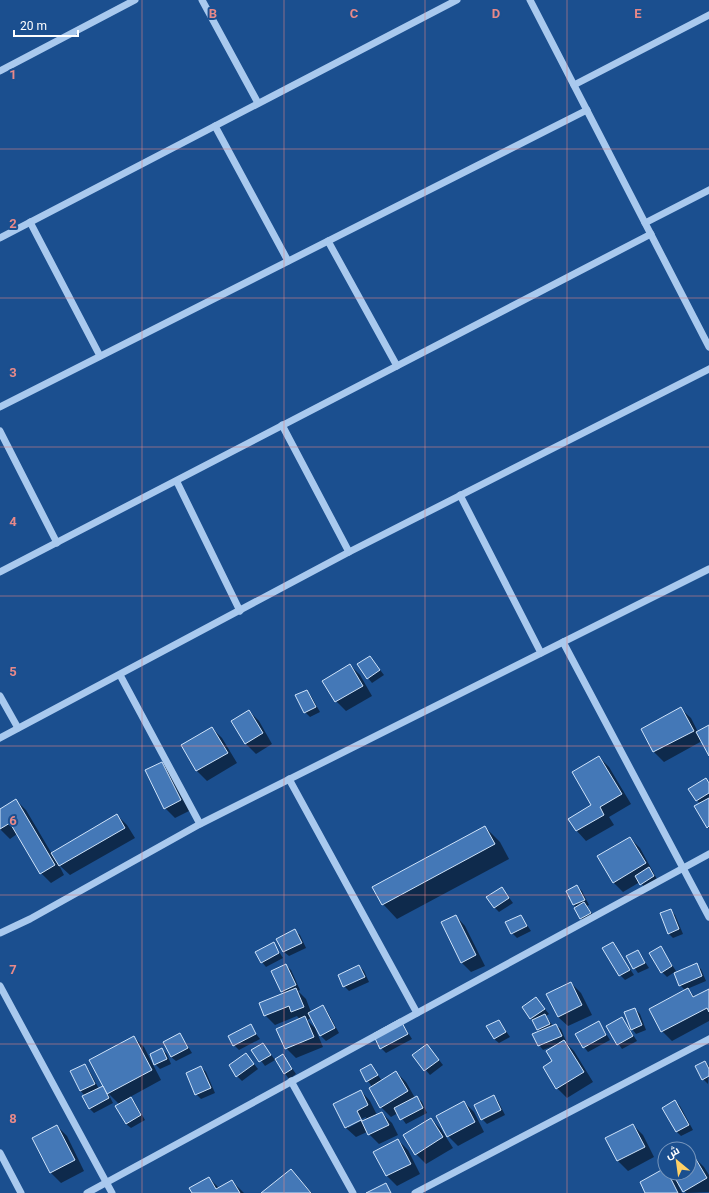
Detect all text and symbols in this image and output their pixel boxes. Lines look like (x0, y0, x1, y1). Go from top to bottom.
text: B (209, 6, 217, 21)
text: C (350, 6, 359, 21)
text: D (492, 6, 500, 21)
text: E (634, 6, 642, 21)
scale bar (14, 12, 78, 38)
text: 20 m (20, 19, 47, 33)
text: 1 (9, 67, 17, 82)
text: 2 (9, 216, 17, 231)
text: 3 (9, 365, 17, 380)
text: 4 (9, 514, 17, 529)
text: 5 (9, 664, 17, 679)
text: 6 (9, 813, 17, 828)
text: 7 (9, 962, 17, 977)
text: 8 (9, 1111, 17, 1126)
north arrow (657, 1141, 697, 1181)
text: ش (663, 1144, 682, 1162)

